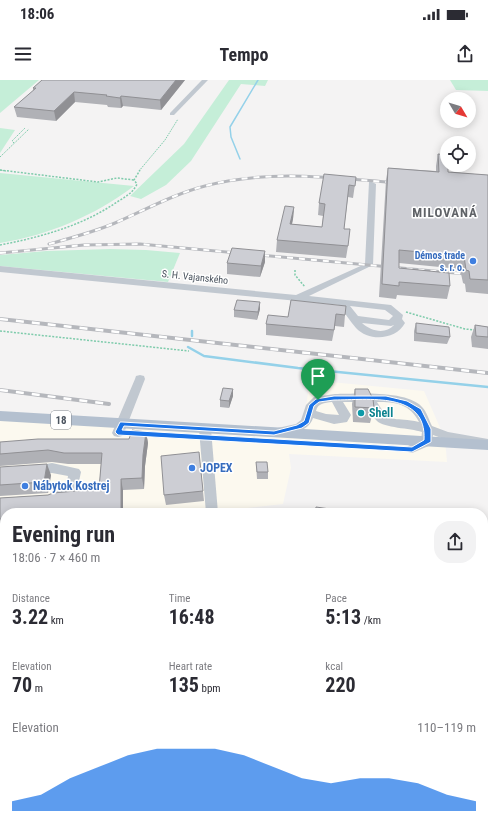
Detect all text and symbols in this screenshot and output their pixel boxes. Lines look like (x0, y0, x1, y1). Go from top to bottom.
text: 18:06 (20, 5, 54, 23)
icon: menu (12, 43, 34, 65)
icon: share (454, 43, 476, 65)
text: Tempo (220, 44, 268, 65)
north arrow (440, 92, 476, 128)
map controls (440, 92, 476, 172)
button: locate (440, 136, 476, 172)
district label: MILOVANÁ (412, 205, 478, 220)
place label: Démos trade s. r. o. (415, 250, 465, 273)
marker: Démos trade s. r. o. (468, 256, 478, 266)
street label: S. H. Vajanského (161, 268, 229, 286)
pin (301, 359, 335, 400)
icon: arrive (307, 365, 329, 387)
place label: Shell (369, 406, 393, 420)
marker: Shell (356, 408, 366, 418)
road number: 18 (51, 411, 71, 429)
place label: JOPEX (200, 461, 233, 475)
marker: JOPEX (187, 463, 197, 473)
place label: Nábytok Kostrej (33, 479, 109, 493)
marker: Nábytok Kostrej (20, 481, 30, 491)
button: share (434, 521, 476, 563)
text: Evening run (12, 522, 115, 547)
text: 18:06 · 7 × 460 m (12, 550, 100, 565)
text: Distance (12, 592, 50, 605)
text: Time (169, 592, 190, 605)
text: Pace (325, 592, 347, 605)
text: 3.22 (12, 605, 48, 629)
text: 16:48 (169, 605, 215, 629)
text: 5:13 (325, 605, 361, 629)
text: km (48, 614, 64, 627)
text: /km (361, 614, 381, 627)
text: Elevation (12, 660, 52, 673)
text: Heart rate (169, 660, 212, 673)
text: kcal (325, 660, 343, 673)
text: 70 (12, 673, 32, 697)
text: 135 (169, 673, 199, 697)
text: 220 (325, 673, 356, 697)
text: m (32, 682, 43, 695)
text: bpm (199, 682, 221, 695)
text: Elevation (12, 720, 59, 735)
text: 110–119 m (417, 720, 476, 735)

